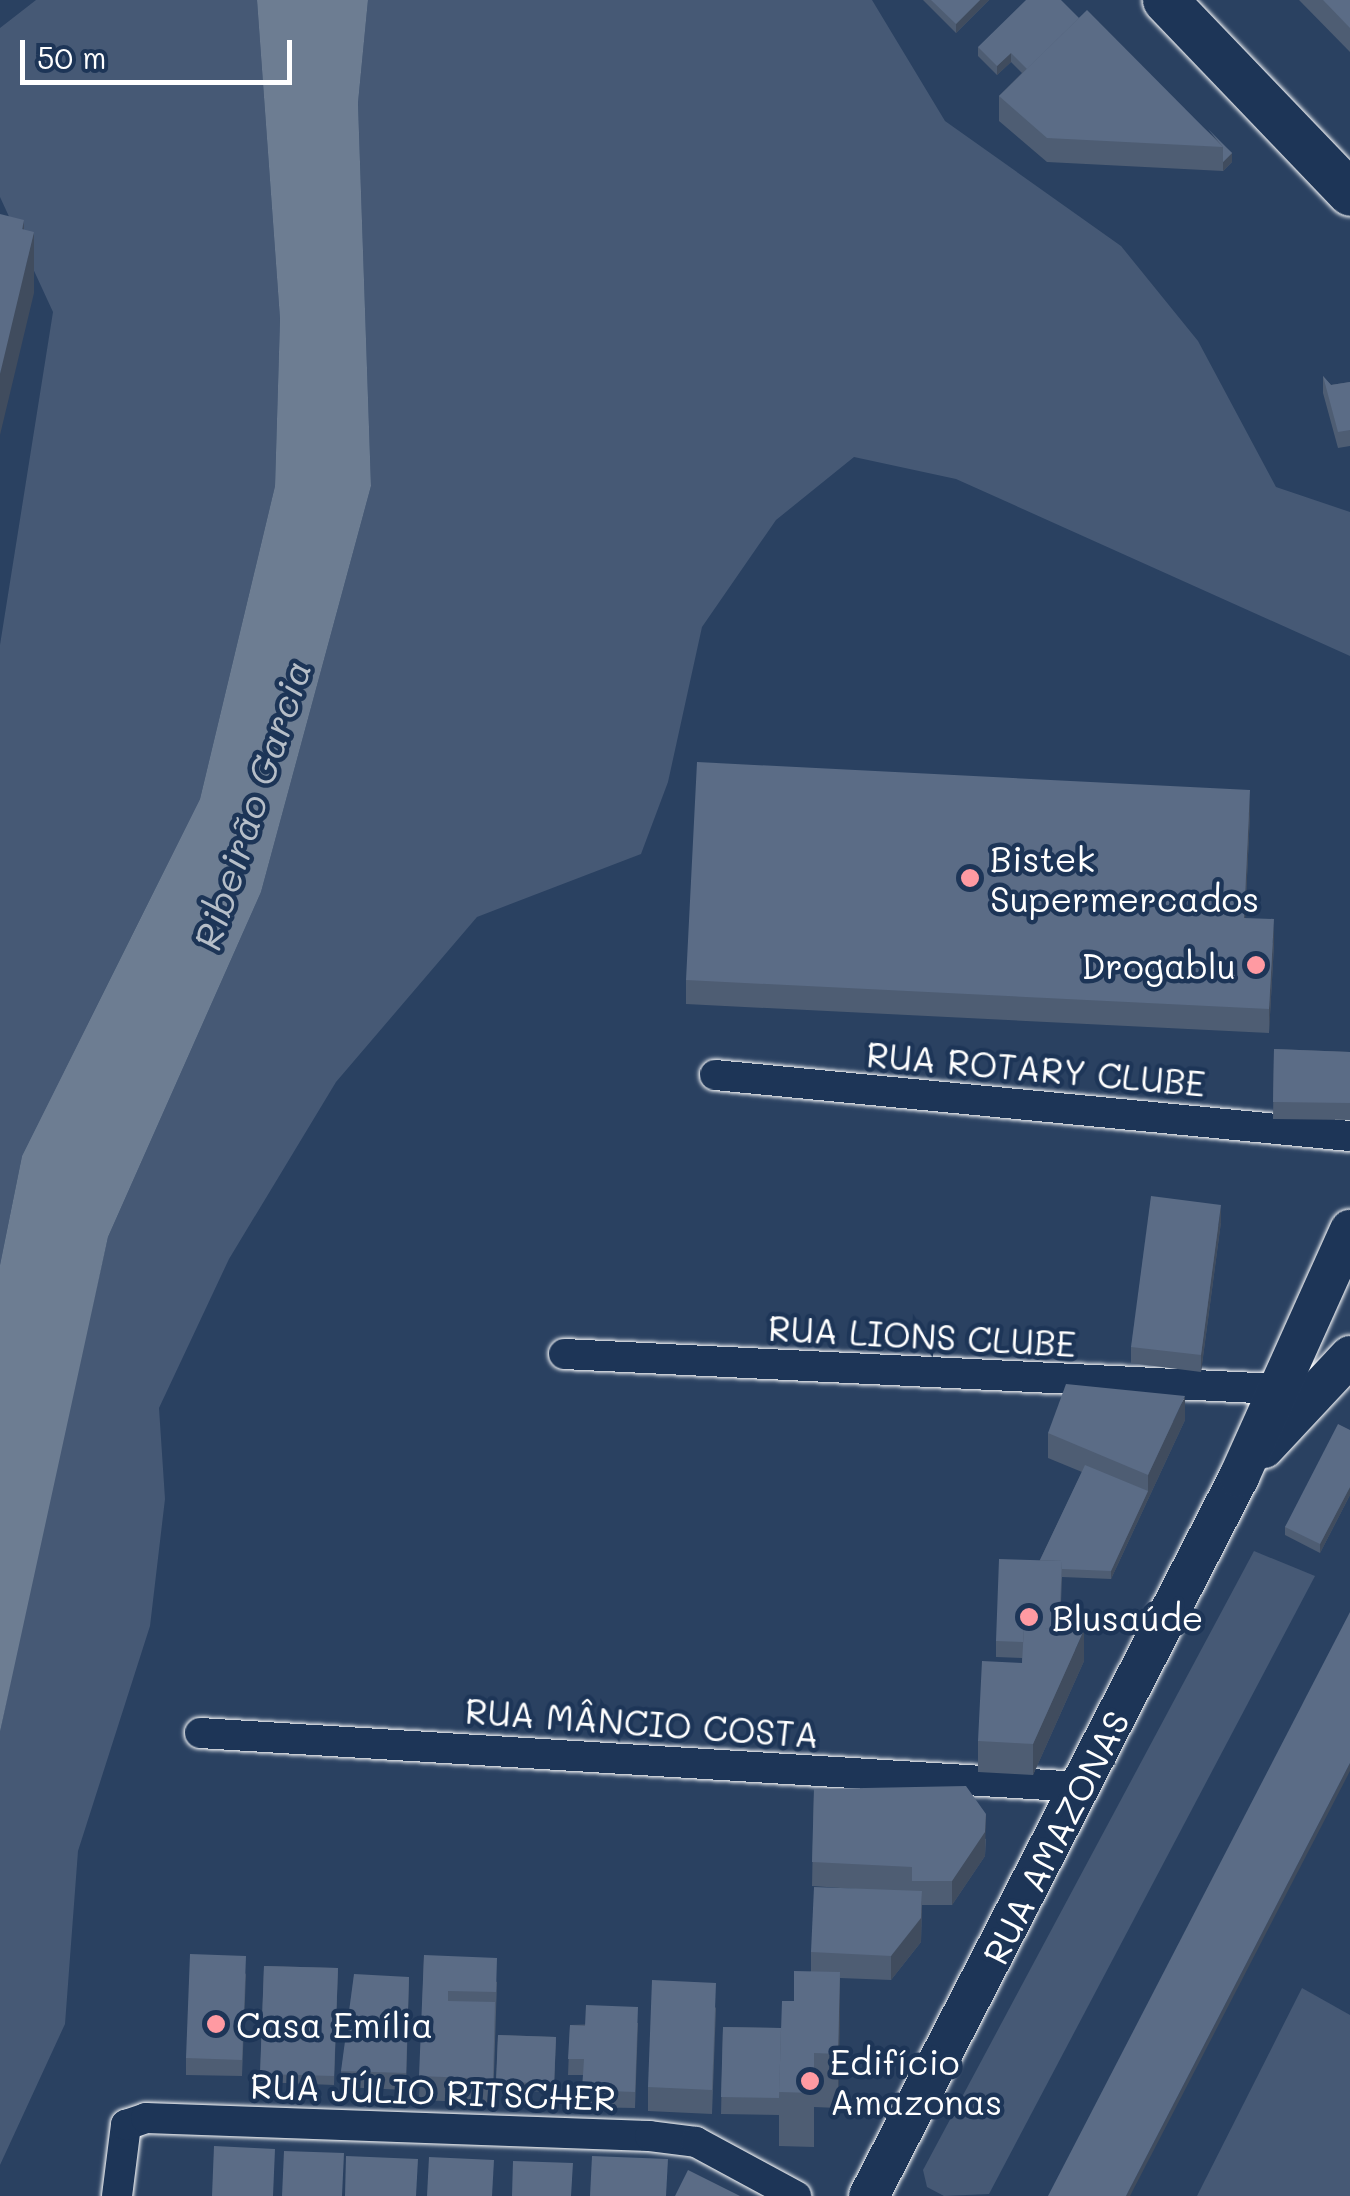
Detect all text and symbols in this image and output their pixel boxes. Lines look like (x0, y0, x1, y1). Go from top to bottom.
scale bar (25, 20, 298, 82)
text: 50 m (37, 37, 107, 77)
water label: Ribeirão Garcia (184, 655, 320, 955)
place label: Bistek Supermercados (990, 837, 1259, 919)
marker: Bistek Supermercados (959, 867, 981, 889)
place label: Drogablu (1081, 944, 1236, 986)
marker: Drogablu (1245, 954, 1267, 976)
street label: RUA ROTARY CLUBE (865, 1032, 1207, 1104)
street label: RUA LIONS CLUBE (767, 1306, 1077, 1364)
place label: Blusaúde (1052, 1596, 1203, 1638)
marker: Blusaúde (1016, 1604, 1042, 1630)
street label: RUA MÂNCIO COSTA (464, 1689, 820, 1755)
street label: RUA AMAZONAS (973, 1703, 1137, 1971)
place label: Casa Emília (236, 2003, 433, 2045)
marker: Casa Emília (205, 2013, 227, 2035)
place label: Edifício Amazonas (830, 2040, 1002, 2122)
street label: RUA JÚLIO RITSCHER (249, 2064, 617, 2118)
marker: Edifício Amazonas (799, 2070, 821, 2092)

